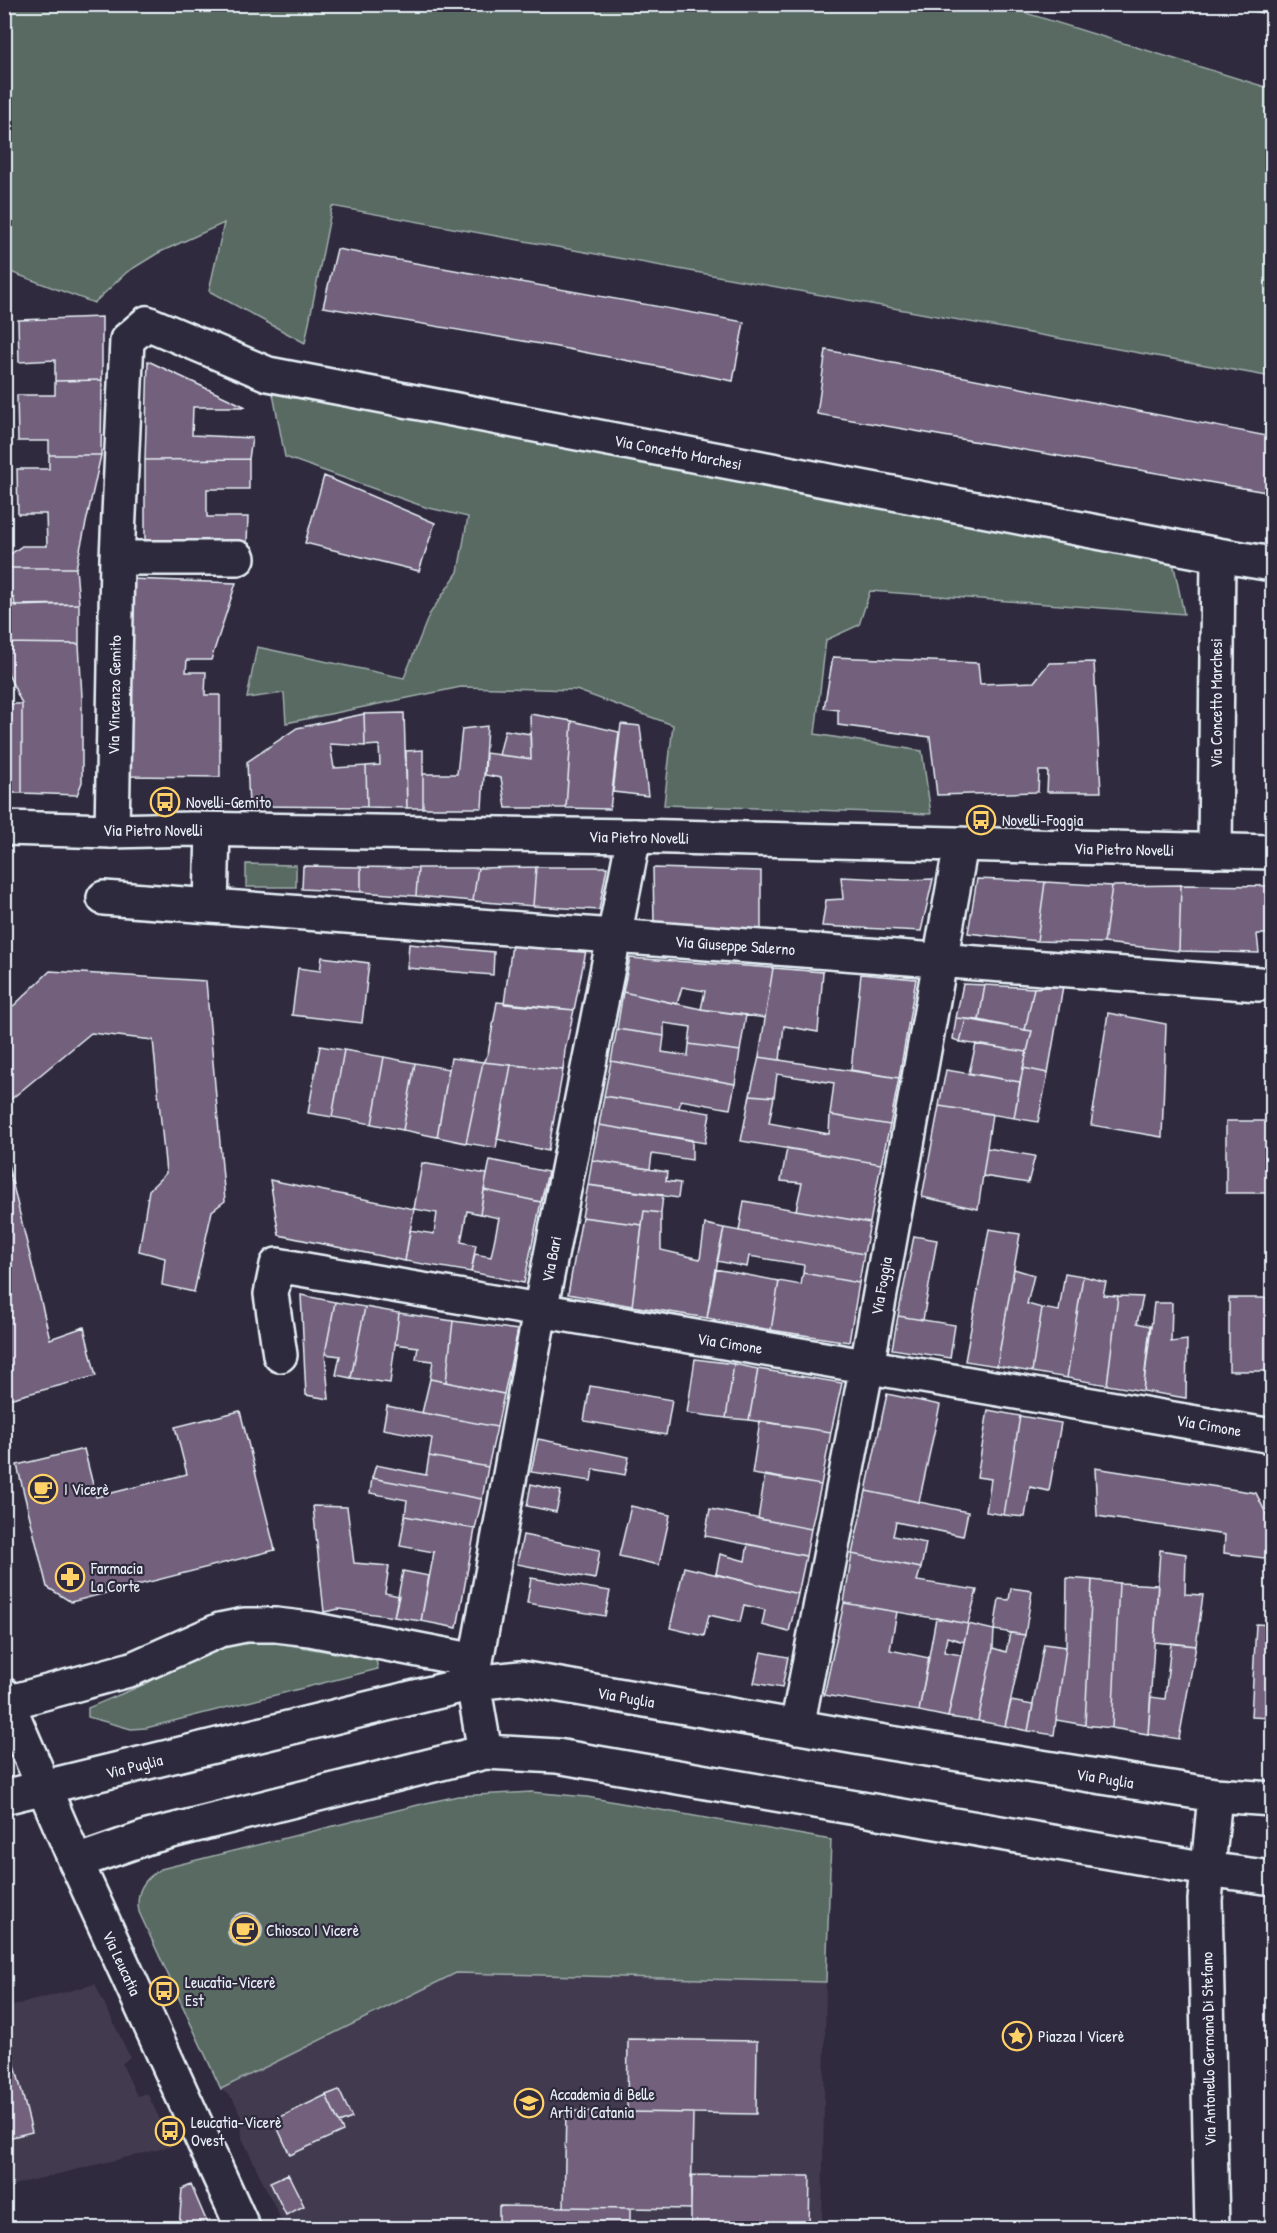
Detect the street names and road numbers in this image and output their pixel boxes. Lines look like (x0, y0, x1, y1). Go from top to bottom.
street label: Via Concetto Marchesi (612, 429, 744, 475)
street label: Via Vincenzo Gemito (102, 634, 126, 755)
street label: Via Concetto Marchesi (1205, 638, 1227, 768)
street label: Via Pietro Novelli (103, 819, 203, 841)
street label: Via Pietro Novelli (589, 825, 689, 849)
street label: Via Pietro Novelli (1074, 837, 1174, 861)
street label: Via Giuseppe Salerno (674, 930, 796, 960)
street label: Via Bari (536, 1234, 566, 1284)
street label: Via Foggia (865, 1255, 897, 1317)
street label: Via Cimone (696, 1327, 765, 1359)
street label: Via Cimone (1175, 1408, 1244, 1442)
street label: Via Puglia (596, 1681, 656, 1713)
street label: Via Puglia (103, 1748, 165, 1784)
street label: Via Puglia (1075, 1763, 1135, 1793)
street label: Via Leucatia (97, 1927, 147, 1999)
street label: Via Antonello Germanà Di Stefano (1195, 1951, 1221, 2146)

